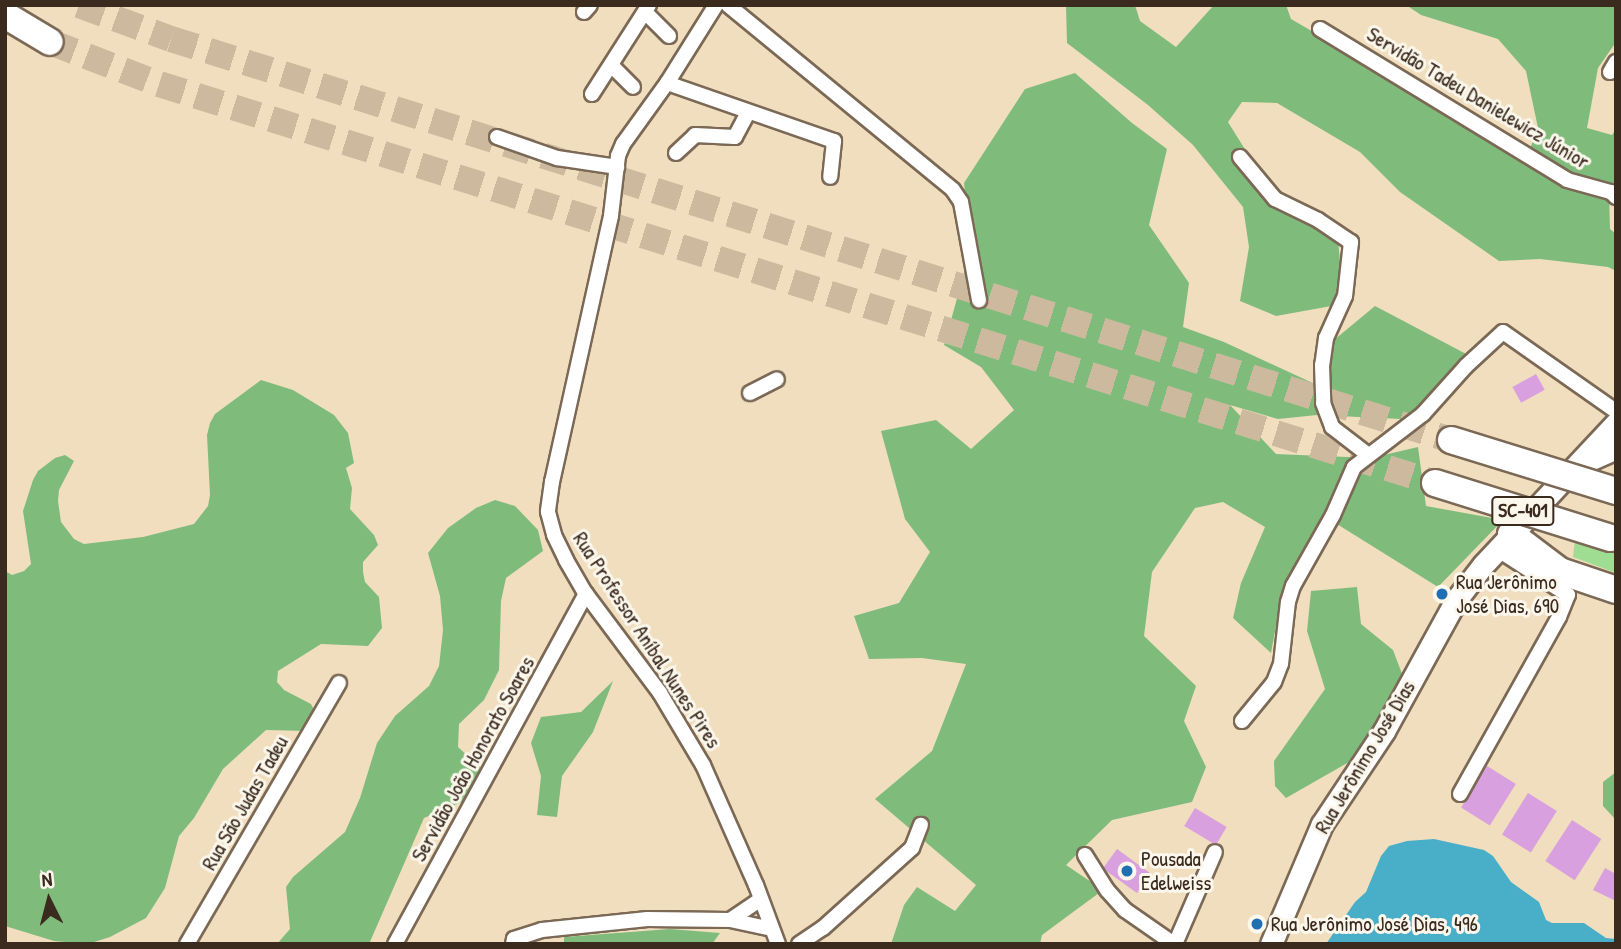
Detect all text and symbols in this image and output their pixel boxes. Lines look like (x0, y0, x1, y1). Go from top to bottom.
street label: Servidão Tadeu Danielewicz Júnior (1362, 22, 1594, 174)
road number: SC-401 (1490, 496, 1556, 526)
street label: Rua Professor Aníbal Nunes Pires (568, 527, 726, 753)
place label: Rua Jerônimo José Dias, 690 (1456, 569, 1559, 619)
marker: Rua Jerônimo José Dias, 690 (1434, 586, 1450, 602)
street label: Servidão João Honorato Soares (406, 652, 540, 866)
street label: Rua Jerônimo José Dias (1309, 676, 1421, 838)
street label: Rua São Judas Tadeu (196, 731, 294, 875)
place label: Pousada Edelweiss (1141, 846, 1211, 896)
marker: Pousada Edelweiss (1119, 863, 1135, 879)
north arrow (14, 865, 84, 935)
text: N (40, 866, 53, 893)
place label: Rua Jerônimo José Dias, 496 (1271, 911, 1478, 937)
marker: Rua Jerônimo José Dias, 496 (1249, 916, 1265, 932)

